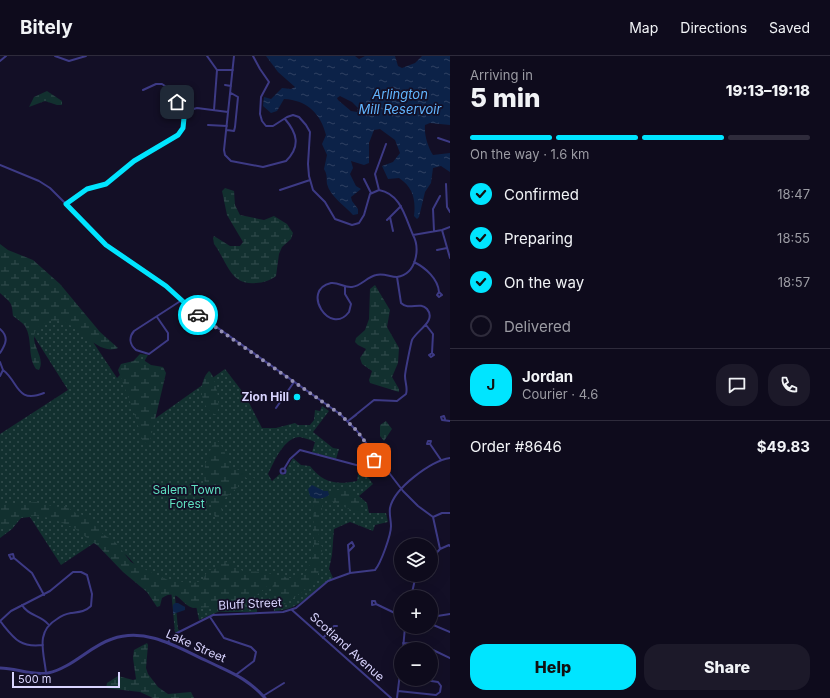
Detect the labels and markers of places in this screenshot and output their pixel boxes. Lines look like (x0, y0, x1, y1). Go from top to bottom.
pin (160, 85, 194, 119)
place label: Zion Hill (241, 389, 289, 404)
marker: Zion Hill (292, 392, 302, 402)
pin (357, 443, 391, 477)

